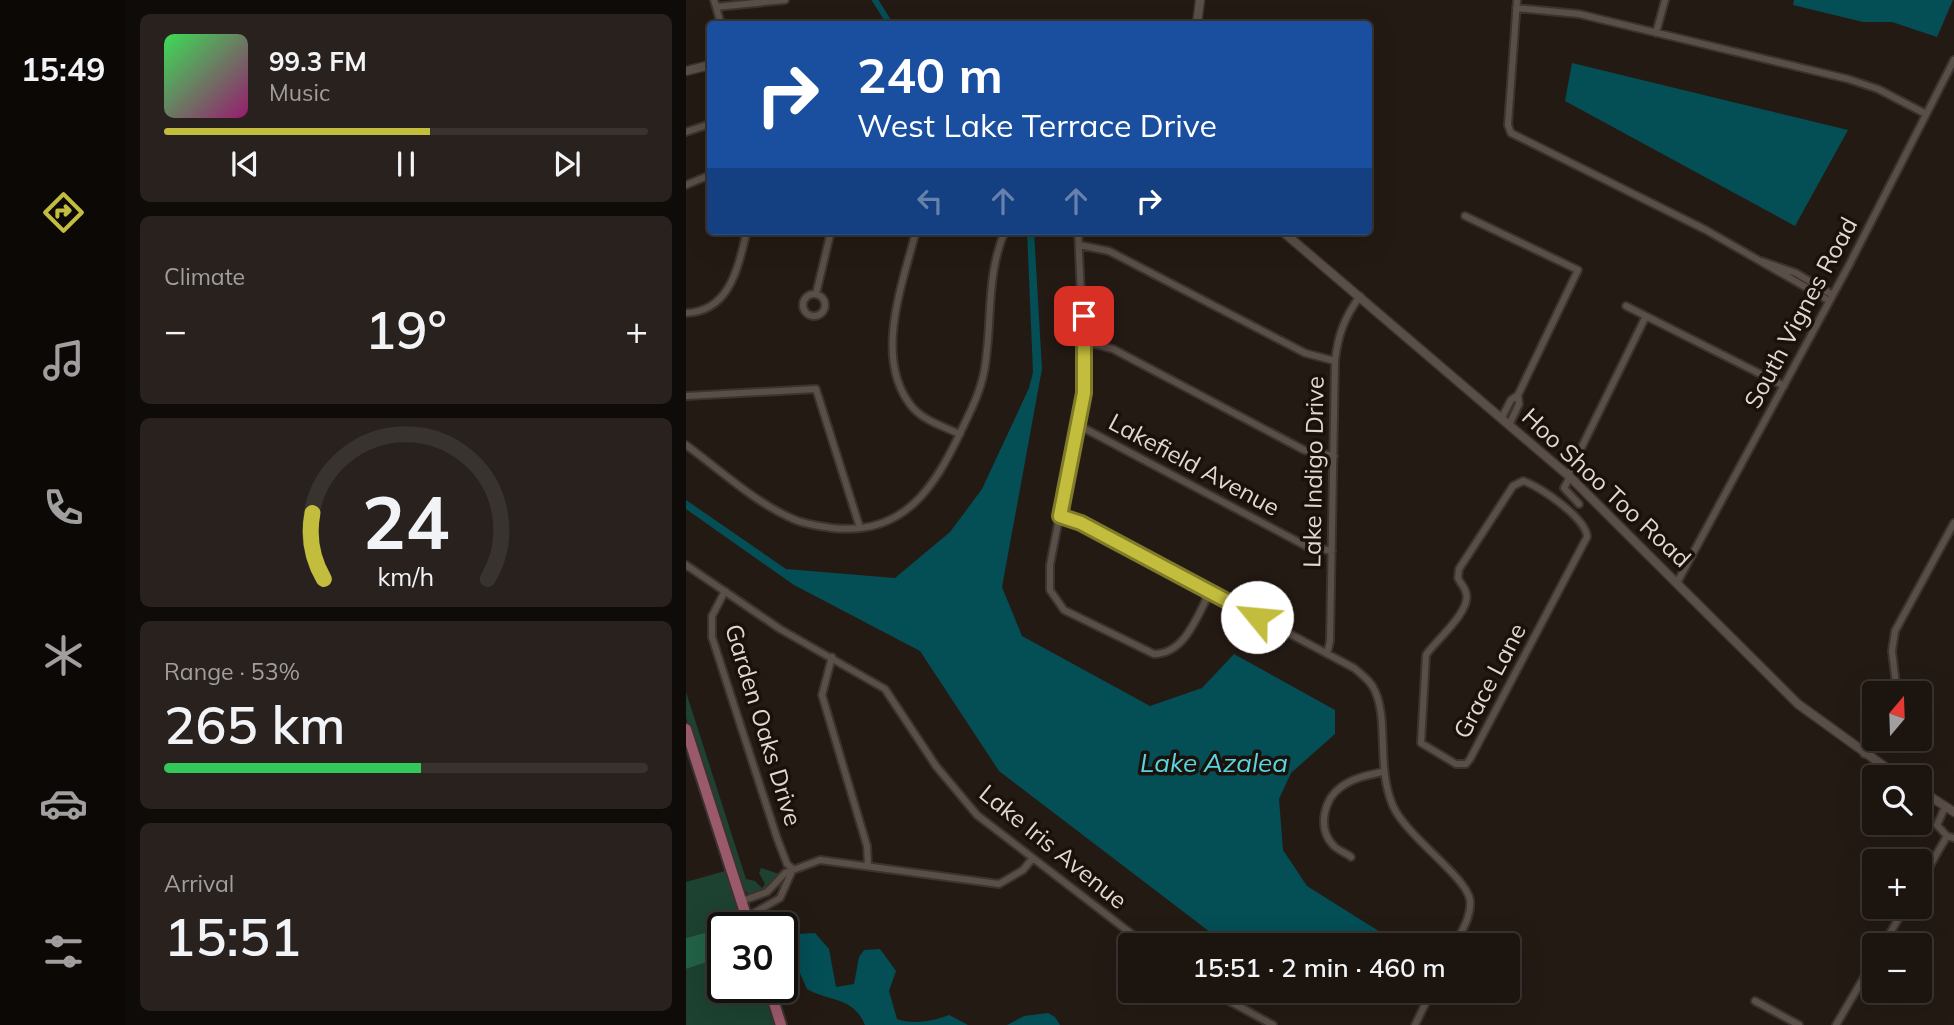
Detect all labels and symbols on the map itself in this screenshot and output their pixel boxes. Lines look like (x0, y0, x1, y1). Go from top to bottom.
street label: South Vignes Road (1737, 212, 1863, 413)
pin (1054, 286, 1114, 346)
street label: Lake Indigo Drive (1296, 376, 1330, 568)
street label: Hoo Shoo Too Road (1516, 401, 1697, 573)
street label: Lakefield Avenue (1104, 406, 1285, 522)
position arrow (1220, 580, 1294, 654)
street label: Grace Lane (1446, 618, 1532, 743)
street label: Garden Oaks Drive (719, 620, 809, 829)
north arrow (1862, 681, 1932, 751)
water label: Lake Azalea (1140, 746, 1288, 779)
street label: Lake Iris Avenue (974, 778, 1134, 915)
speed limit sign: 30 (707, 912, 798, 1003)

